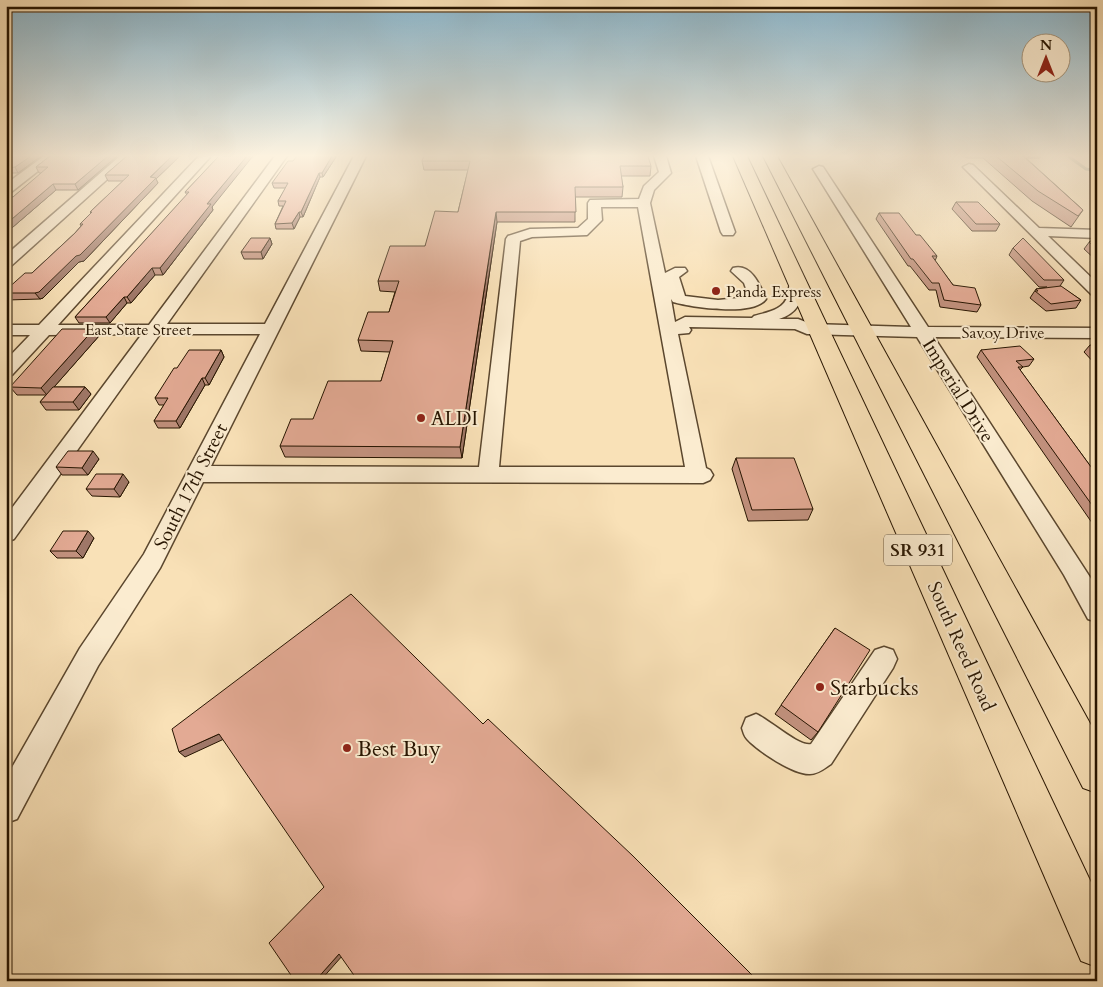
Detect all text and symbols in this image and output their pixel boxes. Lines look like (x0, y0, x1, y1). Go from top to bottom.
north arrow (1020, 32, 1070, 82)
text: N (1040, 36, 1052, 55)
place label: Panda Express (726, 281, 821, 303)
marker: Panda Express (710, 285, 722, 297)
street label: East State Street (85, 319, 191, 341)
street label: Savoy Drive (961, 322, 1045, 344)
street label: Imperial Drive (916, 334, 1000, 447)
place label: ALDI (431, 406, 478, 432)
marker: ALDI (415, 412, 427, 424)
street label: South 17th Street (148, 419, 234, 554)
road number: SR 931 (884, 534, 952, 566)
street label: South Reed Road (921, 578, 1001, 715)
place label: Starbucks (830, 673, 919, 703)
marker: Starbucks (814, 681, 826, 693)
place label: Best Buy (357, 734, 441, 764)
marker: Best Buy (341, 742, 353, 754)

